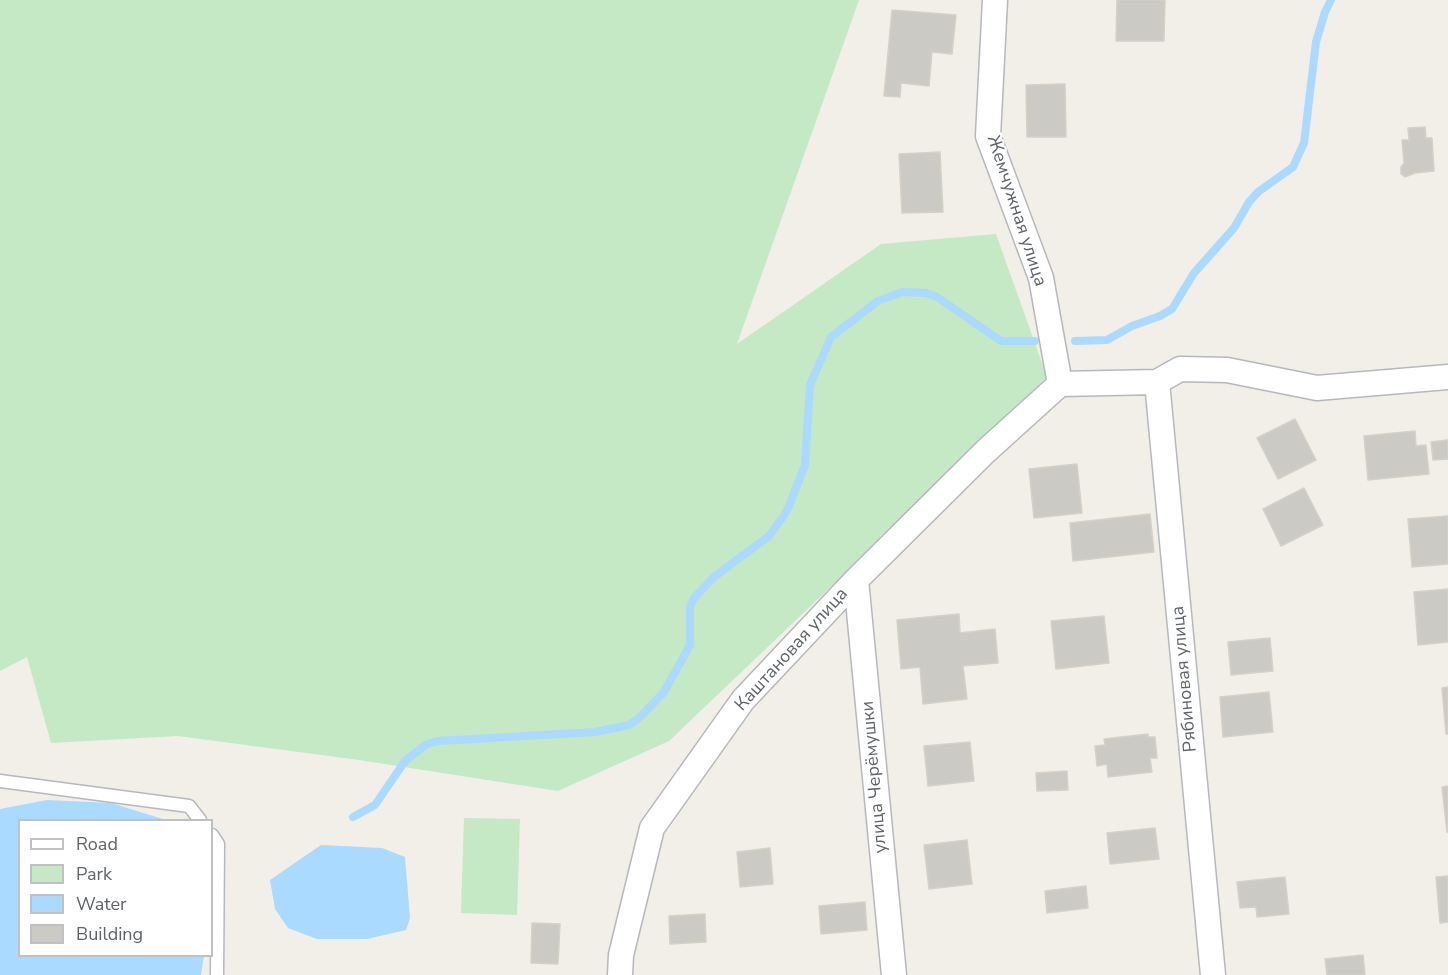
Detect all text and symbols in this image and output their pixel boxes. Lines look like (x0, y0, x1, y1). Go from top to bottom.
street label: Жемчужная улица (981, 133, 1051, 289)
street label: Каштановая улица (731, 584, 853, 716)
street label: Рябиновая улица (1168, 605, 1202, 753)
street label: улица Черёмушки (858, 700, 892, 854)
legend (18, 819, 213, 957)
text: Road (76, 832, 118, 856)
text: Park (76, 862, 112, 886)
text: Water (76, 892, 127, 916)
text: Building (76, 922, 143, 946)

